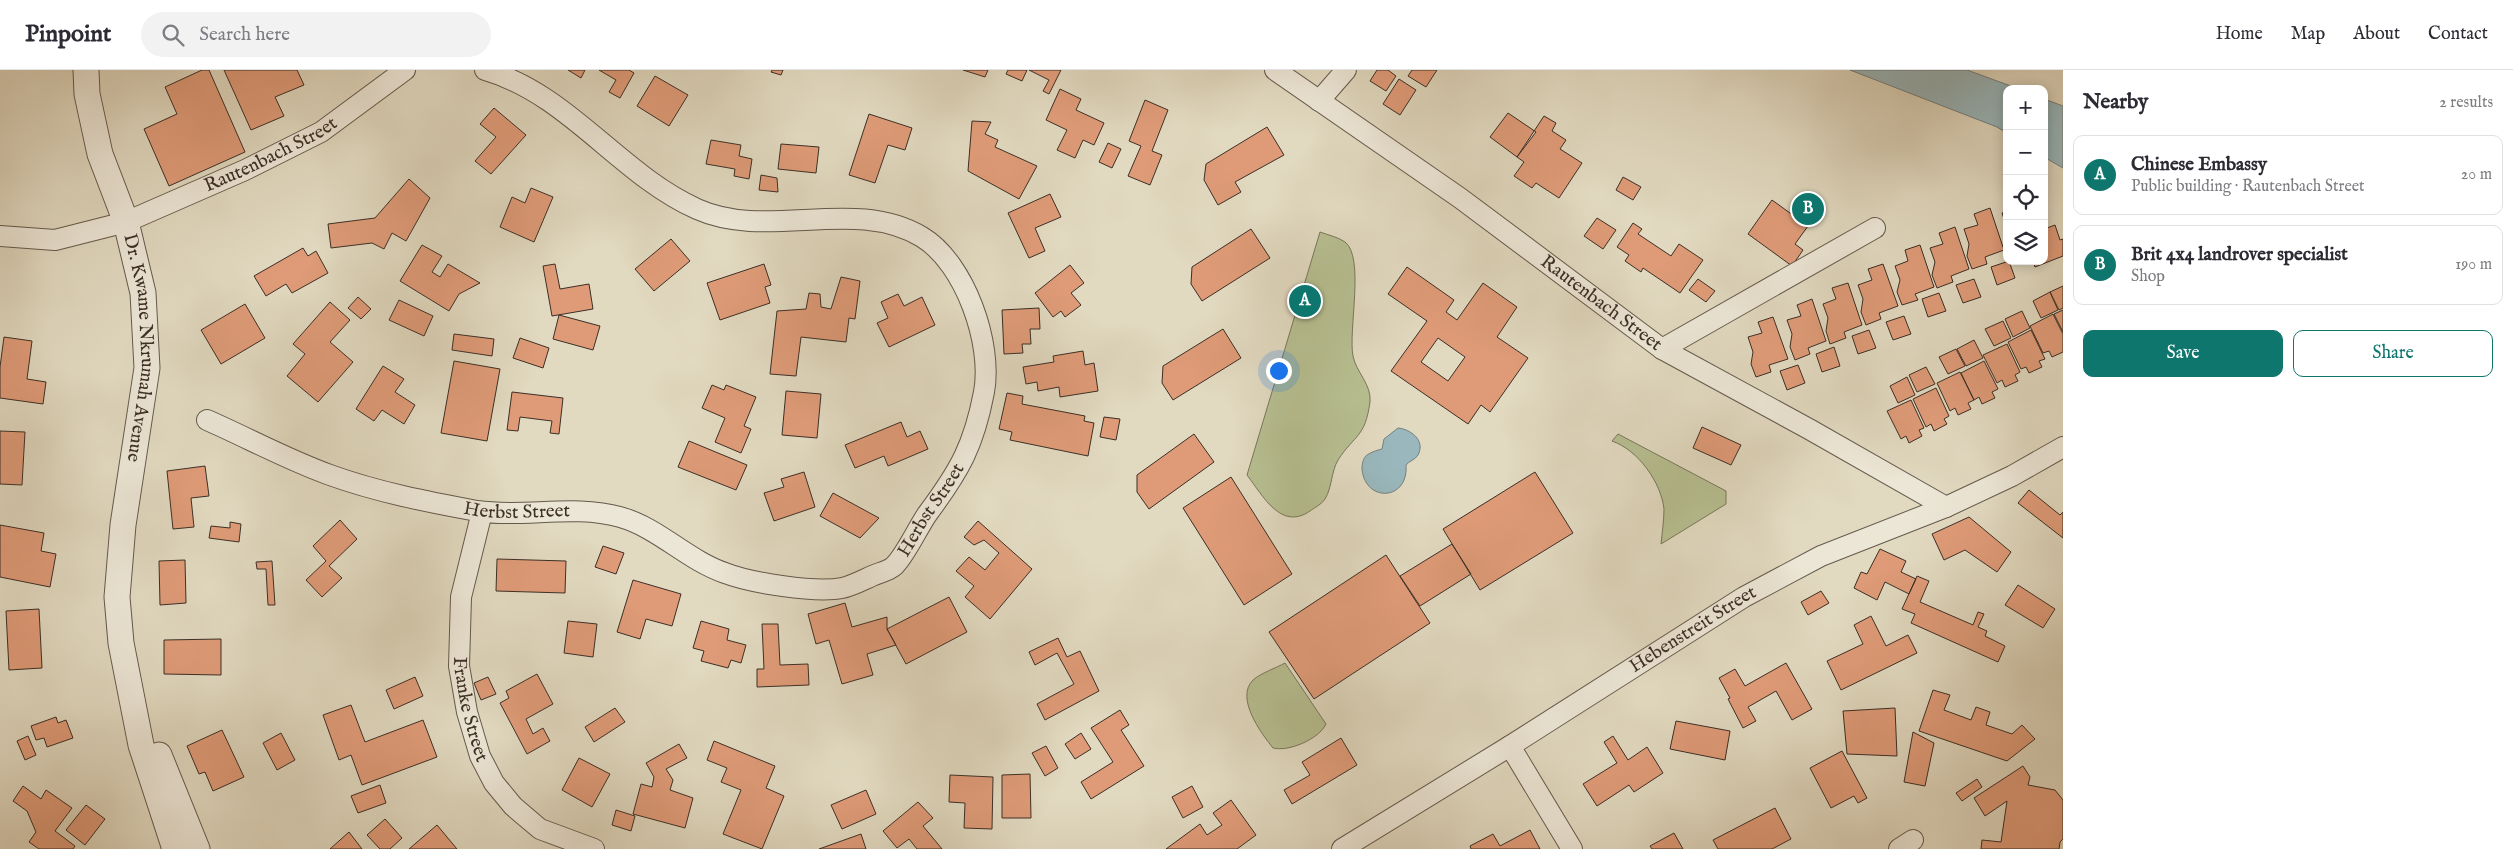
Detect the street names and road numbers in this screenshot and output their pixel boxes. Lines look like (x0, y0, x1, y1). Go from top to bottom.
street label: Rautenbach Street (201, 112, 343, 198)
street label: Dr. Kwame Nkrumah Avenue (117, 231, 159, 464)
street label: Rautenbach Street (1535, 250, 1667, 357)
street label: Herbst Street (892, 459, 970, 562)
street label: Herbst Street (461, 497, 570, 525)
street label: Hebenstreit Street (1625, 580, 1761, 679)
street label: Franke Street (447, 656, 493, 767)

